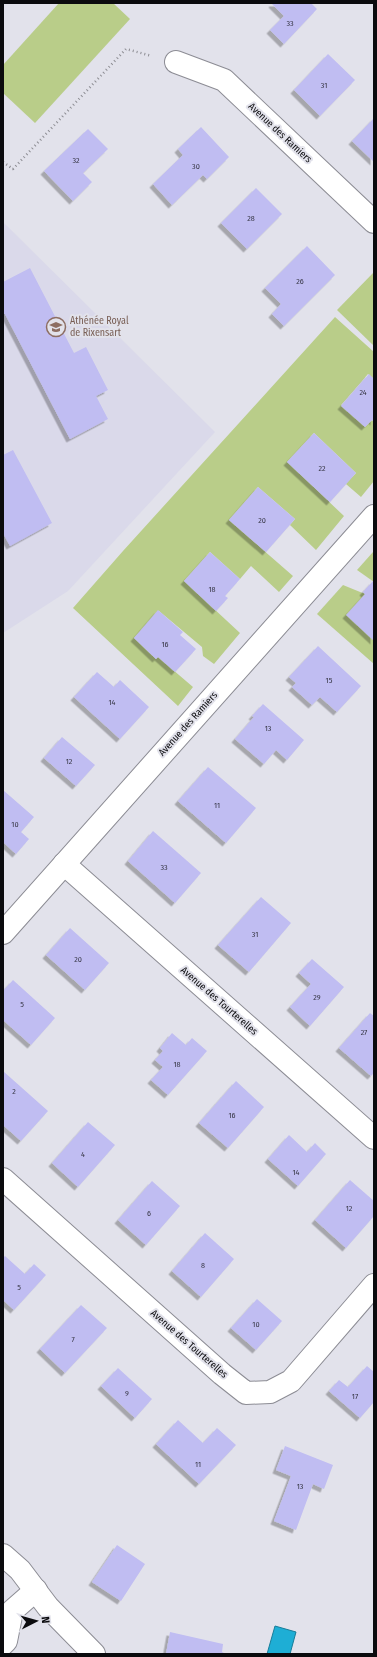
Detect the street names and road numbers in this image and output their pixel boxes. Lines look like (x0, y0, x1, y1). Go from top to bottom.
street label: Avenue des Ramiers (246, 101, 314, 165)
street label: Avenue des Ramiers (156, 689, 220, 759)
street label: Avenue des Tourterelles (178, 964, 260, 1038)
street label: Avenue des Tourterelles (148, 1307, 230, 1381)

